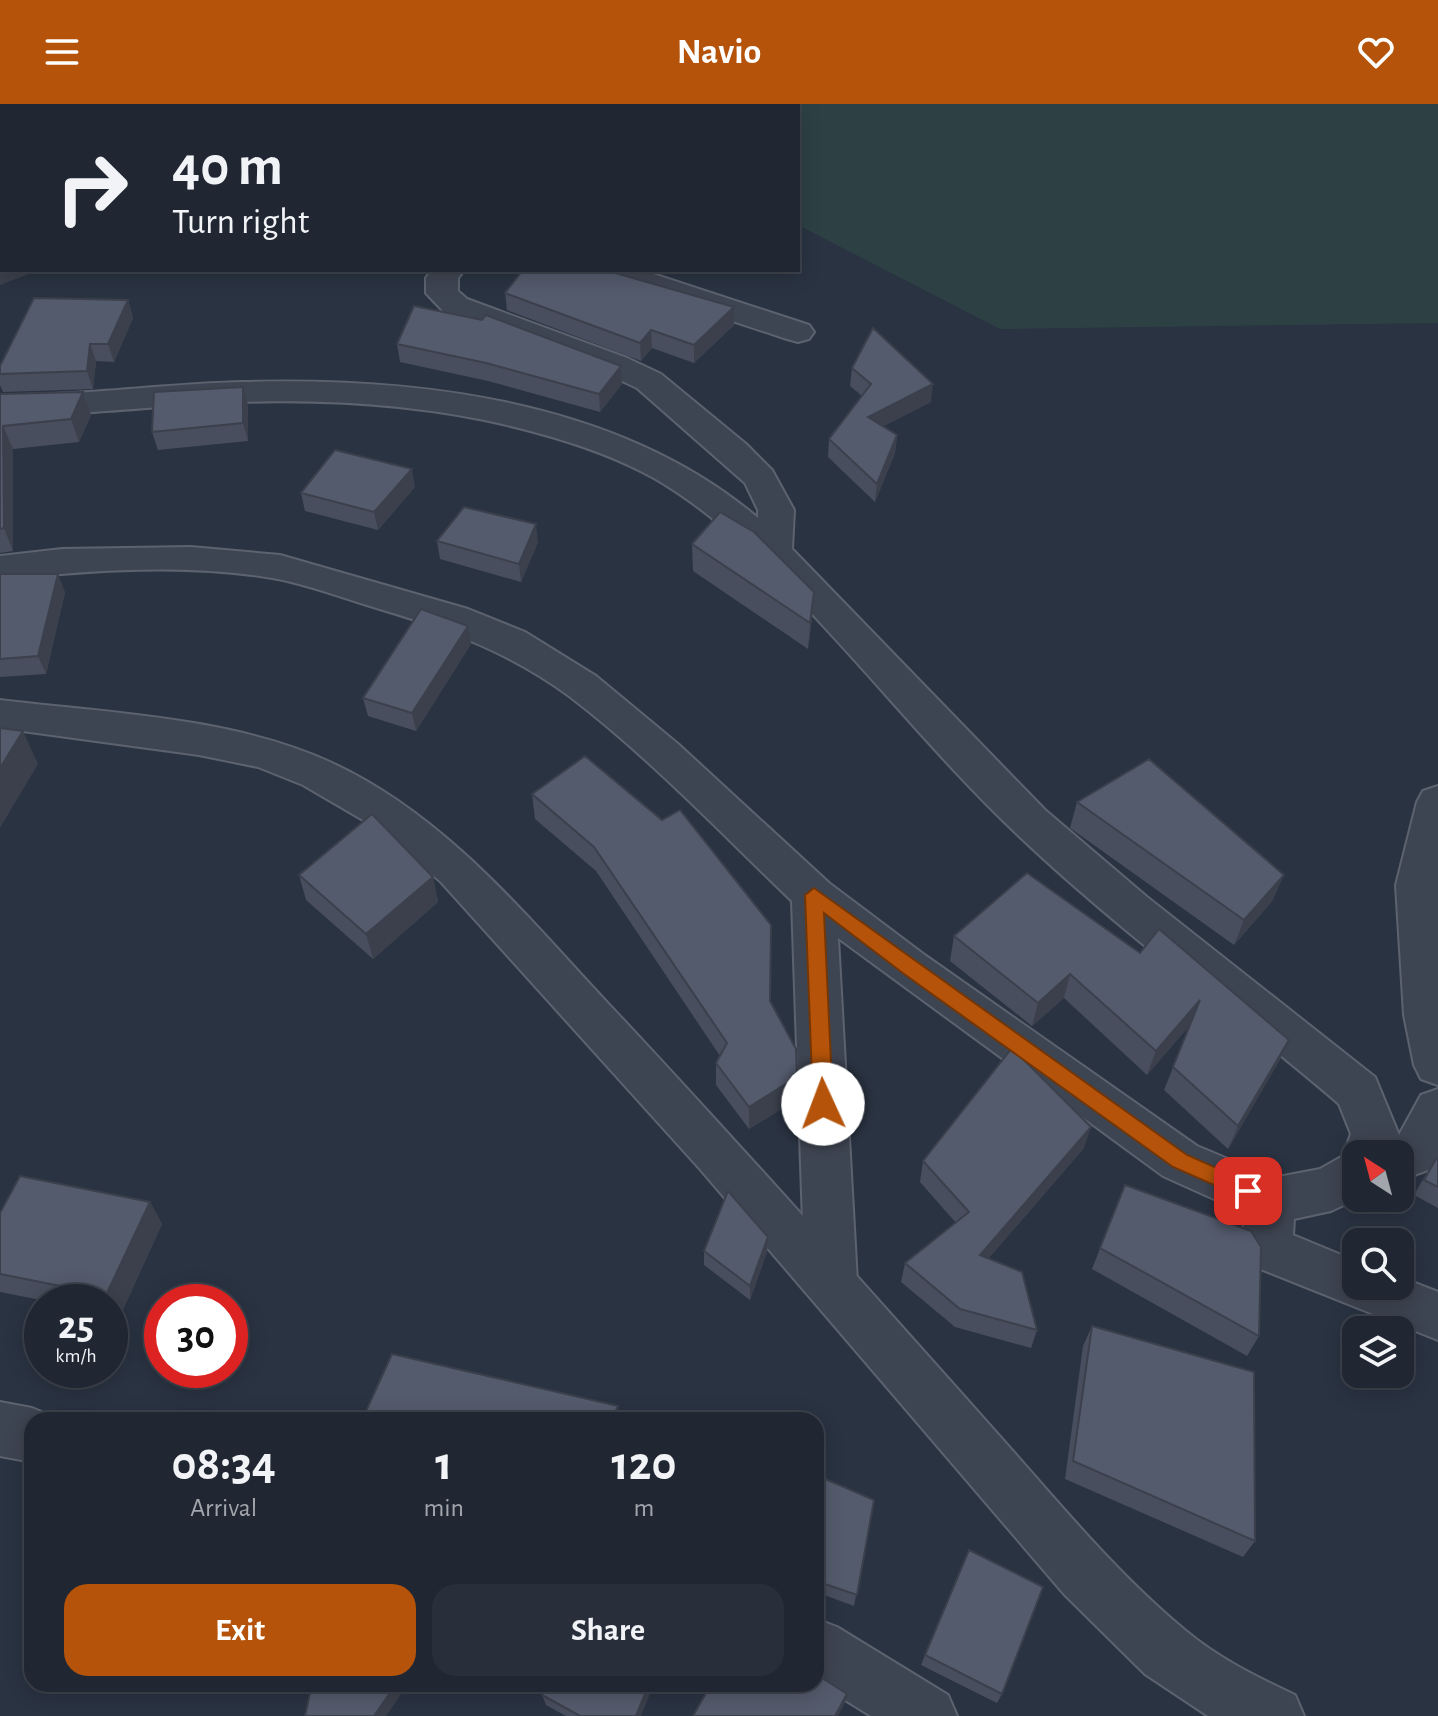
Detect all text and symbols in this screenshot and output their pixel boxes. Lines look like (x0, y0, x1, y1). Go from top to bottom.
icon: menu (40, 30, 84, 74)
icon: heart (1354, 30, 1398, 74)
text: Navio (677, 34, 761, 70)
icon: right (40, 136, 144, 240)
text: 40 m (172, 139, 283, 195)
text: Turn right (172, 204, 309, 240)
position arrow (781, 1062, 865, 1146)
north arrow (1342, 1140, 1414, 1212)
map controls (1342, 1140, 1414, 1388)
pin (1214, 1157, 1282, 1225)
icon: arrive (1226, 1169, 1270, 1213)
button: search (1342, 1228, 1414, 1300)
speed limit sign: 30 (144, 1284, 248, 1388)
text: 25 (58, 1306, 94, 1346)
button: layers (1342, 1316, 1414, 1388)
text: km/h (55, 1346, 97, 1366)
text: 08:34 (172, 1441, 276, 1489)
text: 1 (435, 1441, 452, 1489)
text: 120 (612, 1441, 676, 1489)
text: Arrival (190, 1495, 257, 1521)
text: min (424, 1495, 464, 1521)
text: m (634, 1495, 654, 1521)
button: Exit (64, 1584, 416, 1676)
button: Share (432, 1584, 784, 1676)

